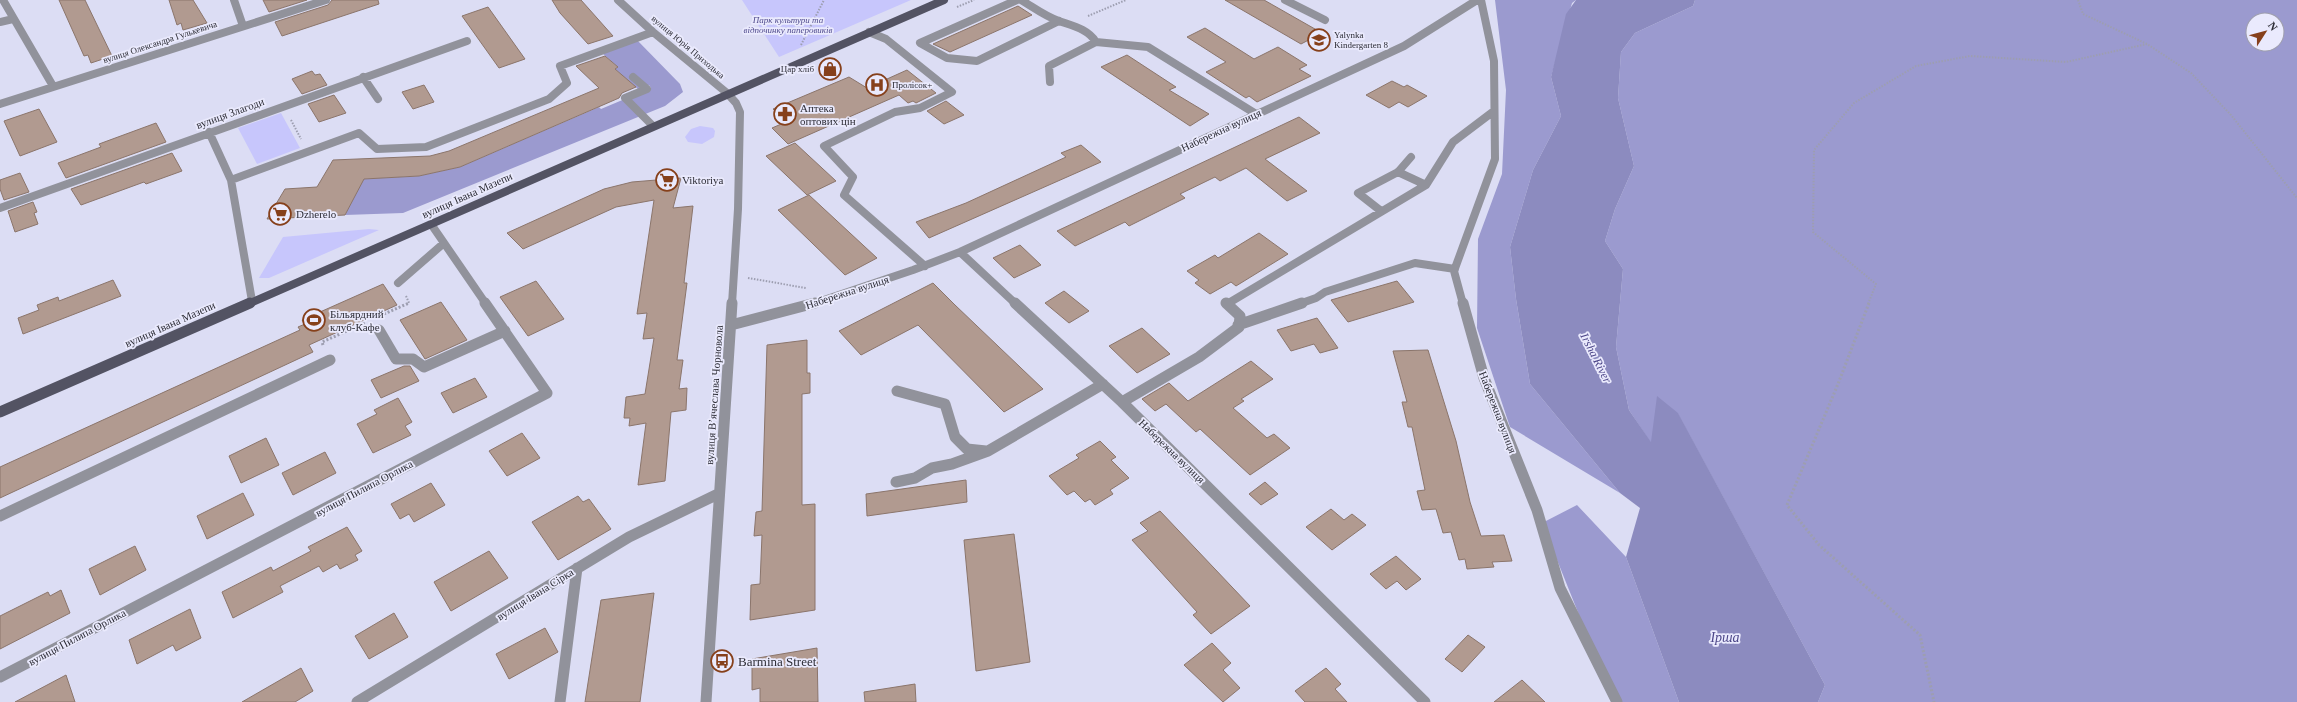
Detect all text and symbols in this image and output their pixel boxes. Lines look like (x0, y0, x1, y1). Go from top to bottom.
north arrow (2245, 12, 2285, 52)
street label: вулиця Юрія Приходька (649, 13, 727, 81)
park label: Парк культури та відпочинку паперовиків (744, 15, 833, 35)
street label: вулиця Олександра Гулькевича (102, 19, 218, 65)
text: N (2266, 19, 2280, 33)
school or university icon: Yalynka Kindergarten 8 (1306, 27, 1332, 53)
place label: Yalynka Kindergarten 8 (1334, 30, 1389, 50)
shop icon: Цар хліб (817, 56, 843, 82)
place label: Цар хліб (781, 64, 814, 74)
hospital icon: Пролісок+ (864, 72, 890, 98)
place label: Пролісок+ (892, 80, 932, 90)
street label: вулиця Злагоди (194, 95, 266, 131)
pharmacy icon: Аптека оптових цін (772, 101, 798, 127)
place label: Аптека оптових цін (800, 102, 856, 127)
street label: Набережна вулиця (1179, 106, 1263, 154)
supermarket icon: Viktoriya (654, 167, 680, 193)
street label: вулиця Івана Мазепи (420, 170, 514, 220)
place label: Viktoriya (682, 174, 724, 186)
supermarket icon: Dzherelo (267, 201, 293, 227)
place label: Dzherelo (296, 208, 337, 220)
street label: Набережна вулиця (804, 273, 890, 311)
street label: вулиця Івана Мазепи (123, 299, 217, 349)
sports icon: Більярдний клуб-Кафе (301, 307, 327, 333)
place label: Більярдний клуб-Кафе (330, 308, 384, 333)
street label: вулиця Вʼячеслава Чорновола (703, 325, 725, 465)
water label: Irsha River (1577, 330, 1615, 386)
street label: Набережна вулиця (1477, 369, 1519, 455)
street label: Набережна вулиця (1137, 417, 1207, 485)
street label: вулиця Пилипа Орлика (313, 457, 415, 519)
street label: вулиця Івана Сірка (495, 566, 576, 622)
street label: вулиця Пилипа Орлика (26, 606, 128, 668)
water label: Ірша (1709, 630, 1740, 645)
bus stop icon: Barmina Street (709, 648, 735, 674)
place label: Barmina Street (738, 654, 817, 669)

